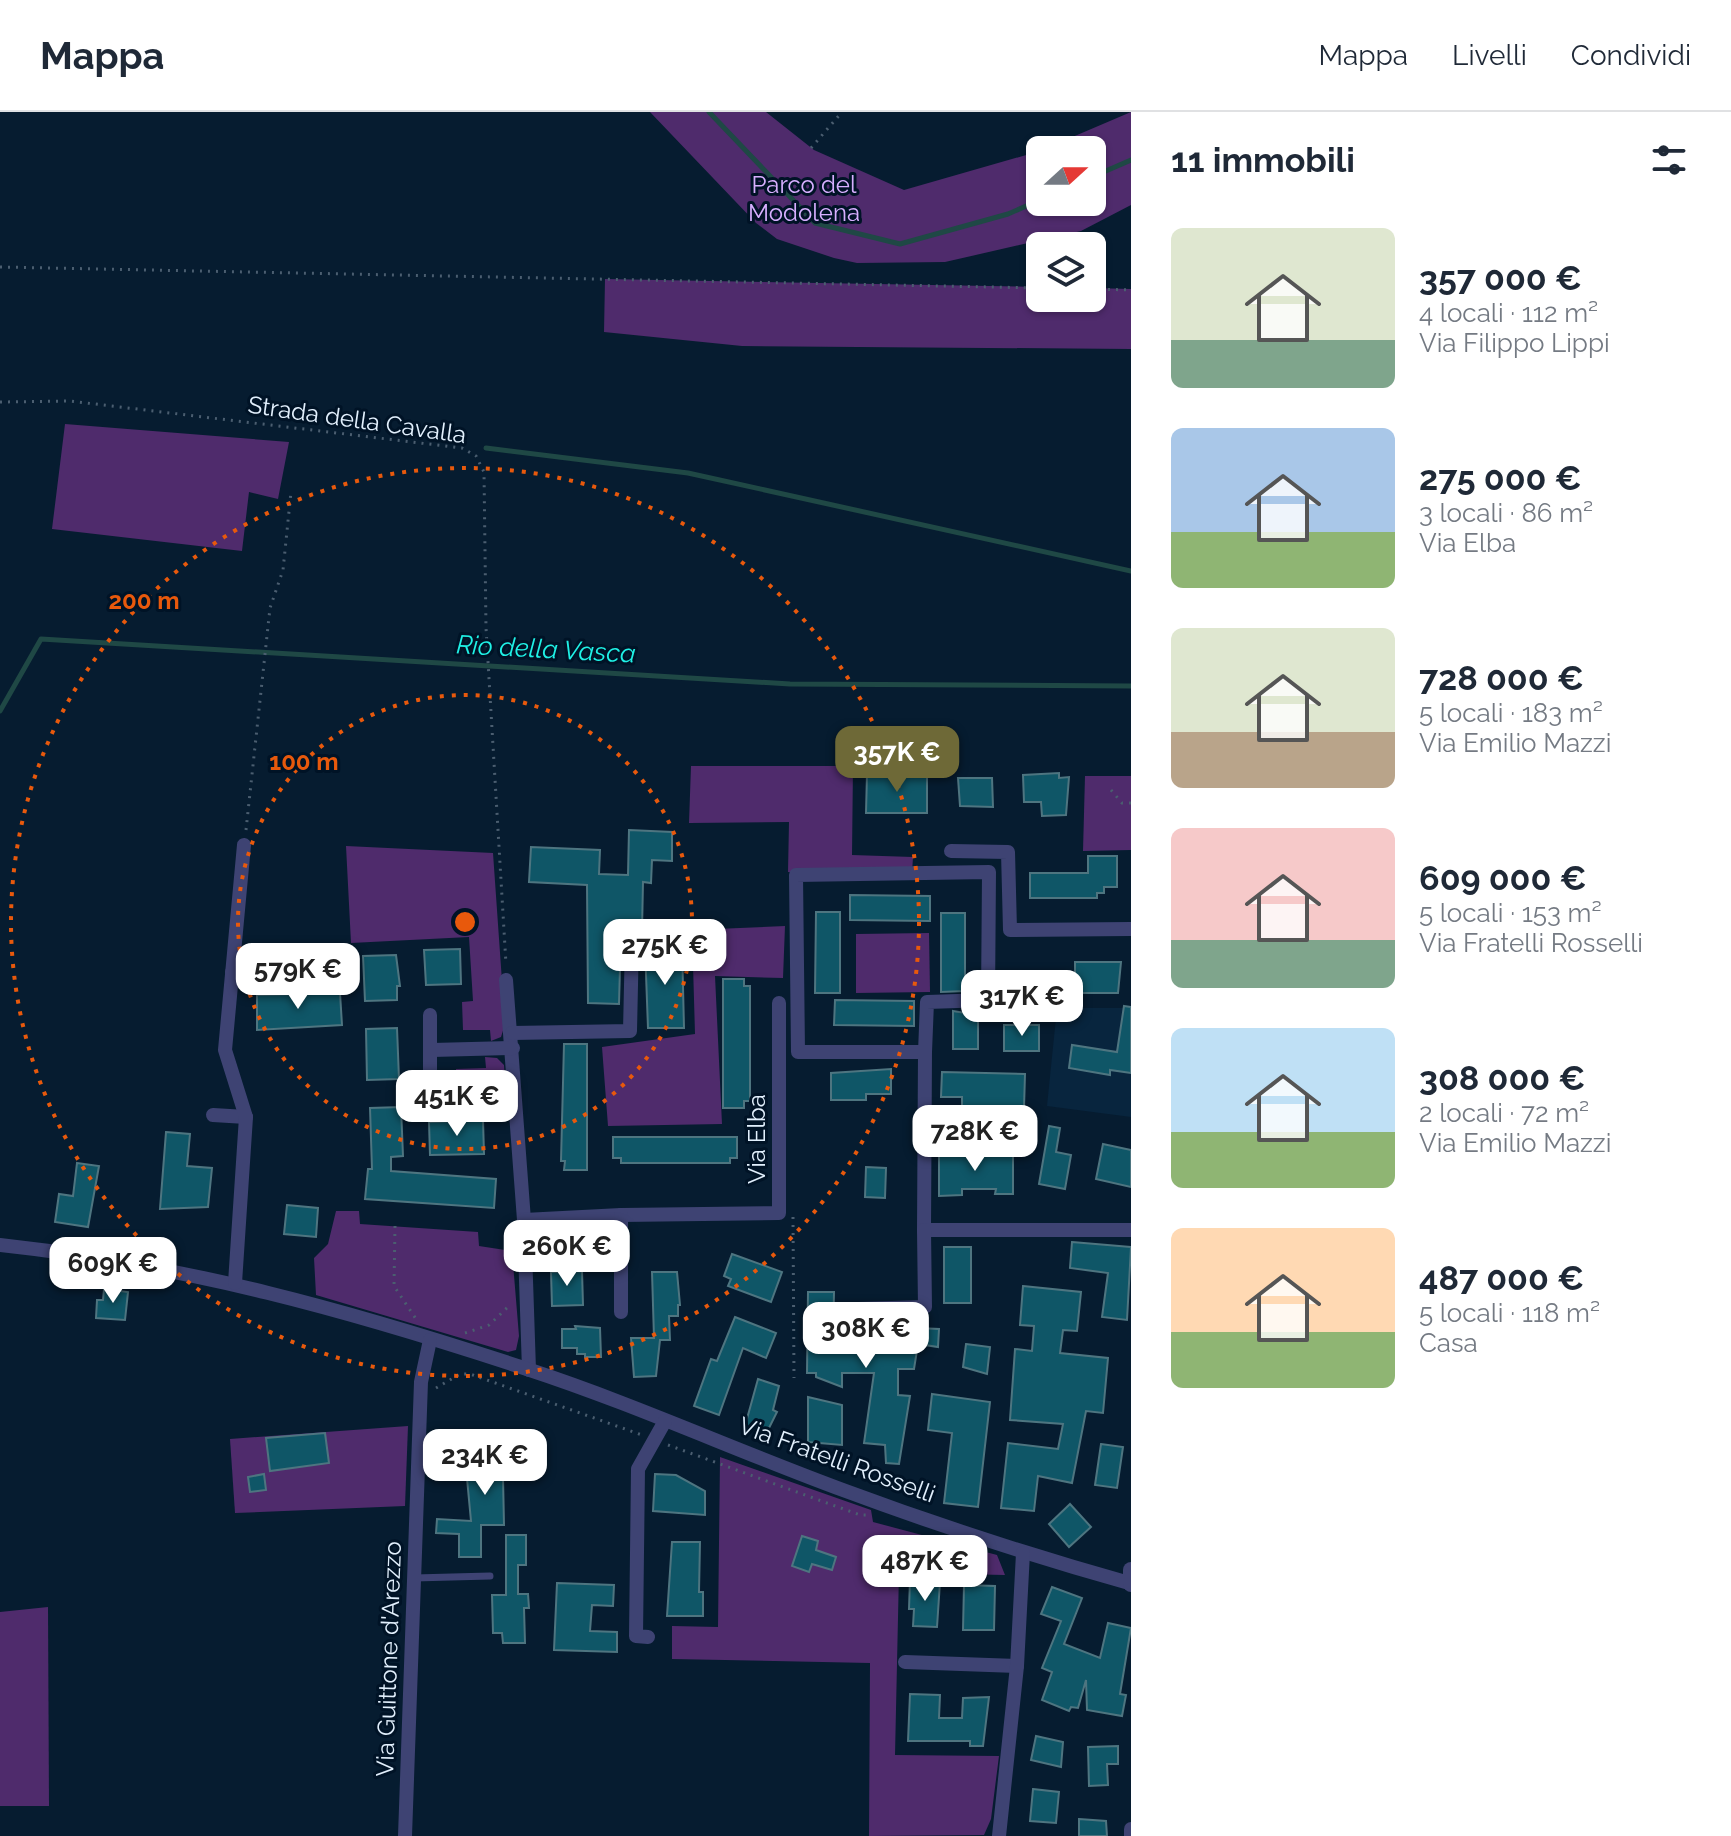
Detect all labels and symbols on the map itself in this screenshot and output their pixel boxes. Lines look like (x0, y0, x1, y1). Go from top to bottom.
north arrow (1026, 136, 1106, 216)
park label: Parco del Modolena (748, 170, 860, 227)
street label: Strada della Cavalla (246, 390, 468, 449)
text: 200 m (108, 586, 180, 615)
water label: Rio della Vasca (456, 629, 636, 669)
pin: 357K € (832, 726, 962, 794)
text: 100 m (269, 747, 339, 776)
centre of rings (451, 908, 479, 936)
pin: 275K € (600, 919, 730, 987)
pin: 579K € (233, 943, 363, 1011)
pin: 317K € (957, 970, 1087, 1038)
pin: 451K € (392, 1070, 522, 1138)
street label: Via Elba (742, 1094, 771, 1184)
pin: 728K € (910, 1105, 1040, 1173)
pin: 260K € (502, 1220, 632, 1288)
pin: 609K € (48, 1237, 178, 1305)
pin: 308K € (801, 1302, 931, 1370)
street label: Via Fratelli Rosselli (735, 1411, 939, 1509)
pin: 234K € (420, 1429, 550, 1497)
pin: 487K € (860, 1535, 990, 1603)
street label: Via Guittone d'Arezzo (370, 1541, 407, 1777)

